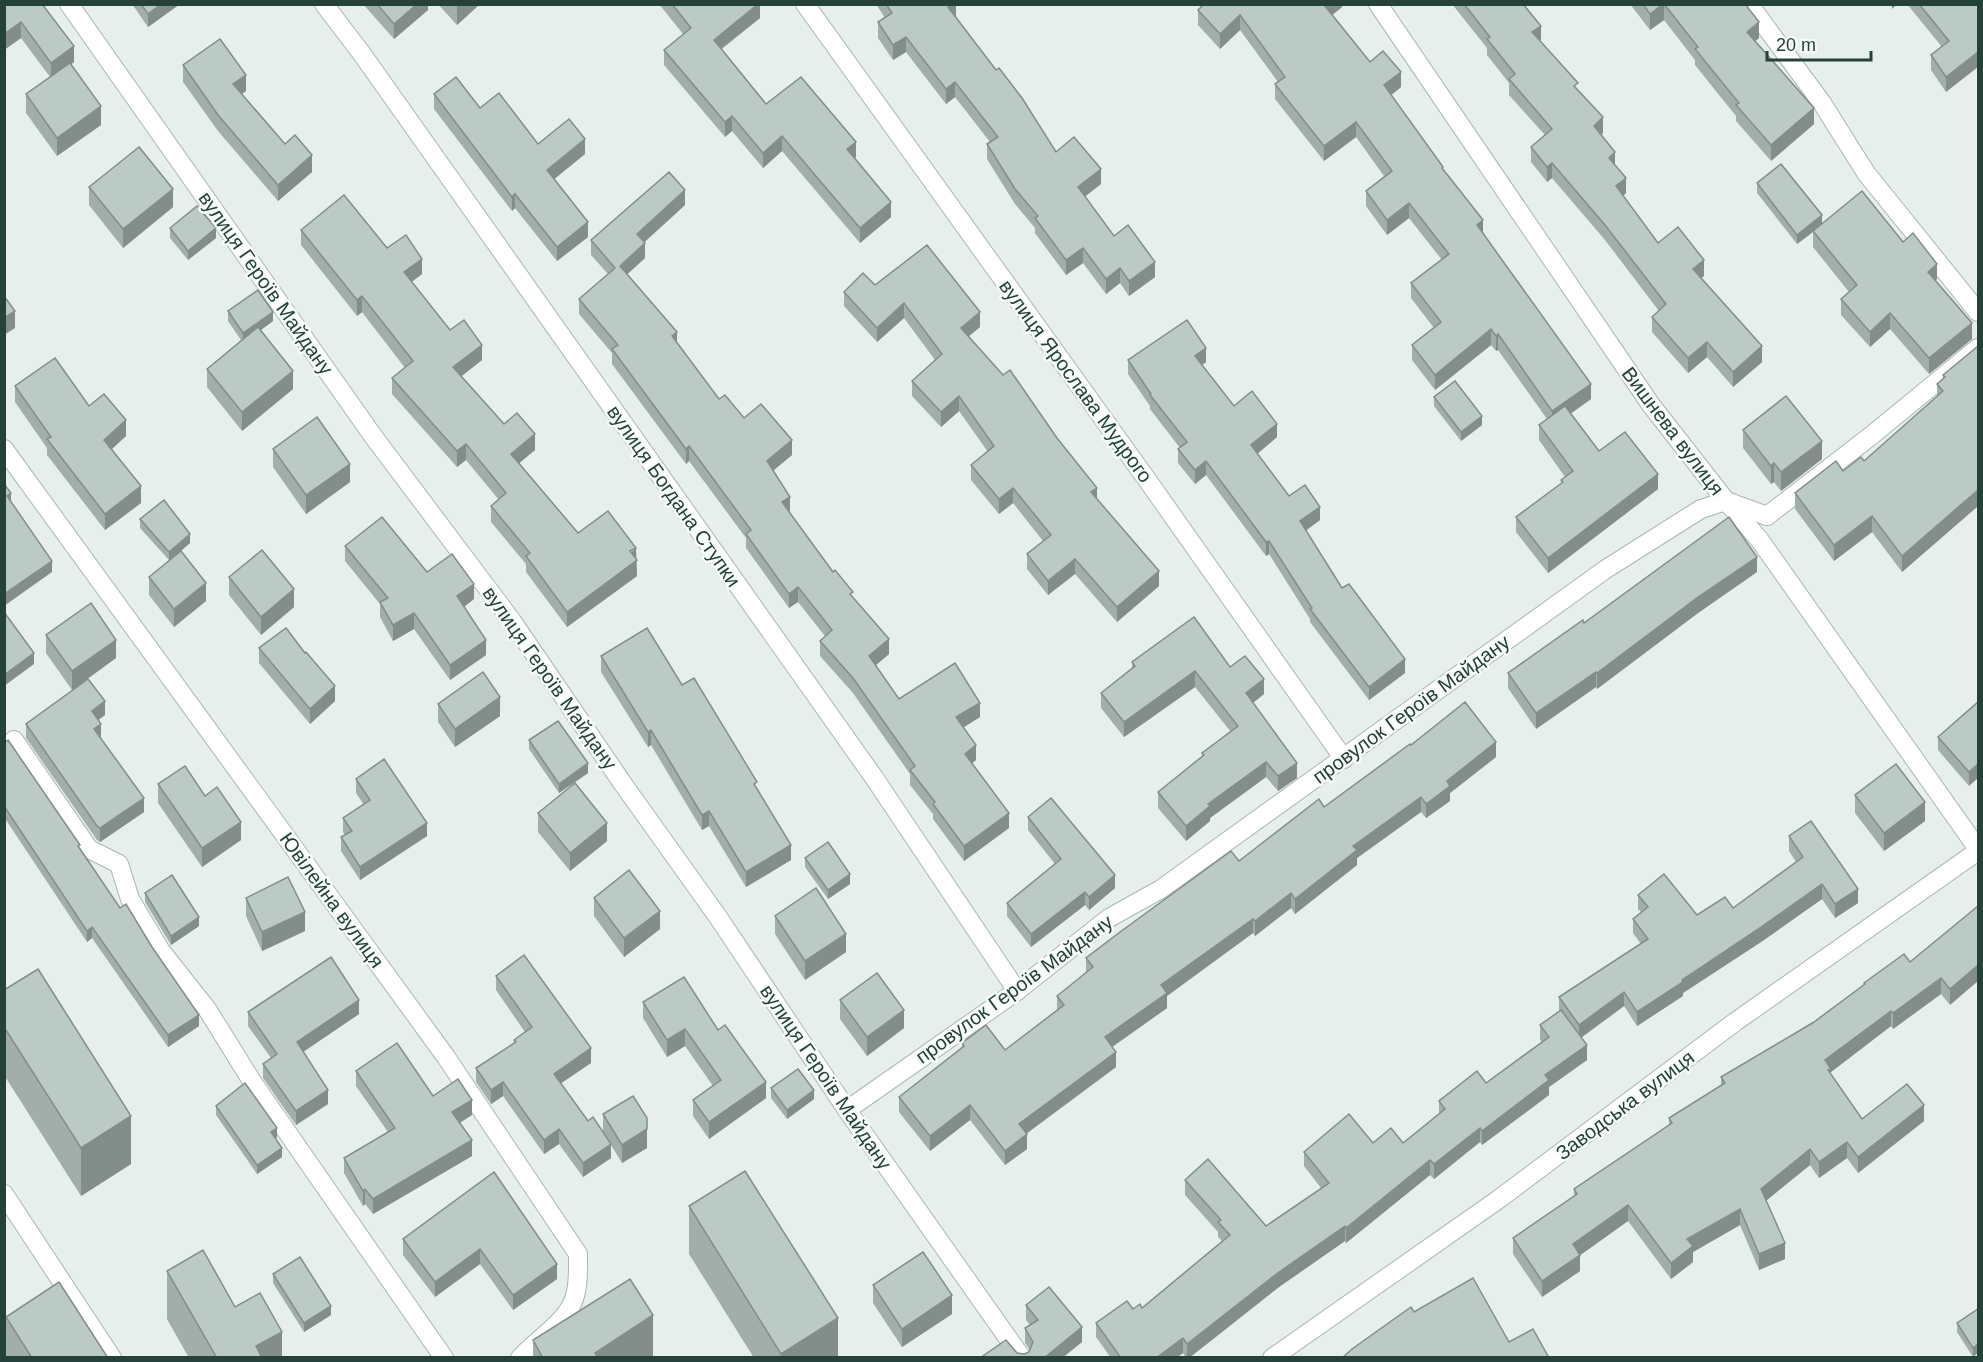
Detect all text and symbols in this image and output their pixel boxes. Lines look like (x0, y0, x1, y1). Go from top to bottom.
scale bar (1767, 24, 1870, 62)
text: 20 m (1776, 35, 1816, 55)
street label: вулиця Героїв Майдану (194, 187, 338, 379)
street label: вулиця Ярослава Мудрого (995, 275, 1157, 487)
street label: Вишнева вулиця (1618, 363, 1728, 499)
street label: вулиця Богдана Ступки (603, 401, 745, 591)
street label: вулиця Героїв Майдану (478, 582, 622, 774)
street label: провулок Героїв Майдану (1308, 630, 1514, 788)
street label: Ювілейна вулиця (276, 828, 388, 972)
street label: провулок Героїв Майдану (911, 910, 1117, 1068)
street label: вулиця Героїв Майдану (756, 980, 896, 1174)
street label: Заводська вулиця (1552, 1046, 1698, 1164)

